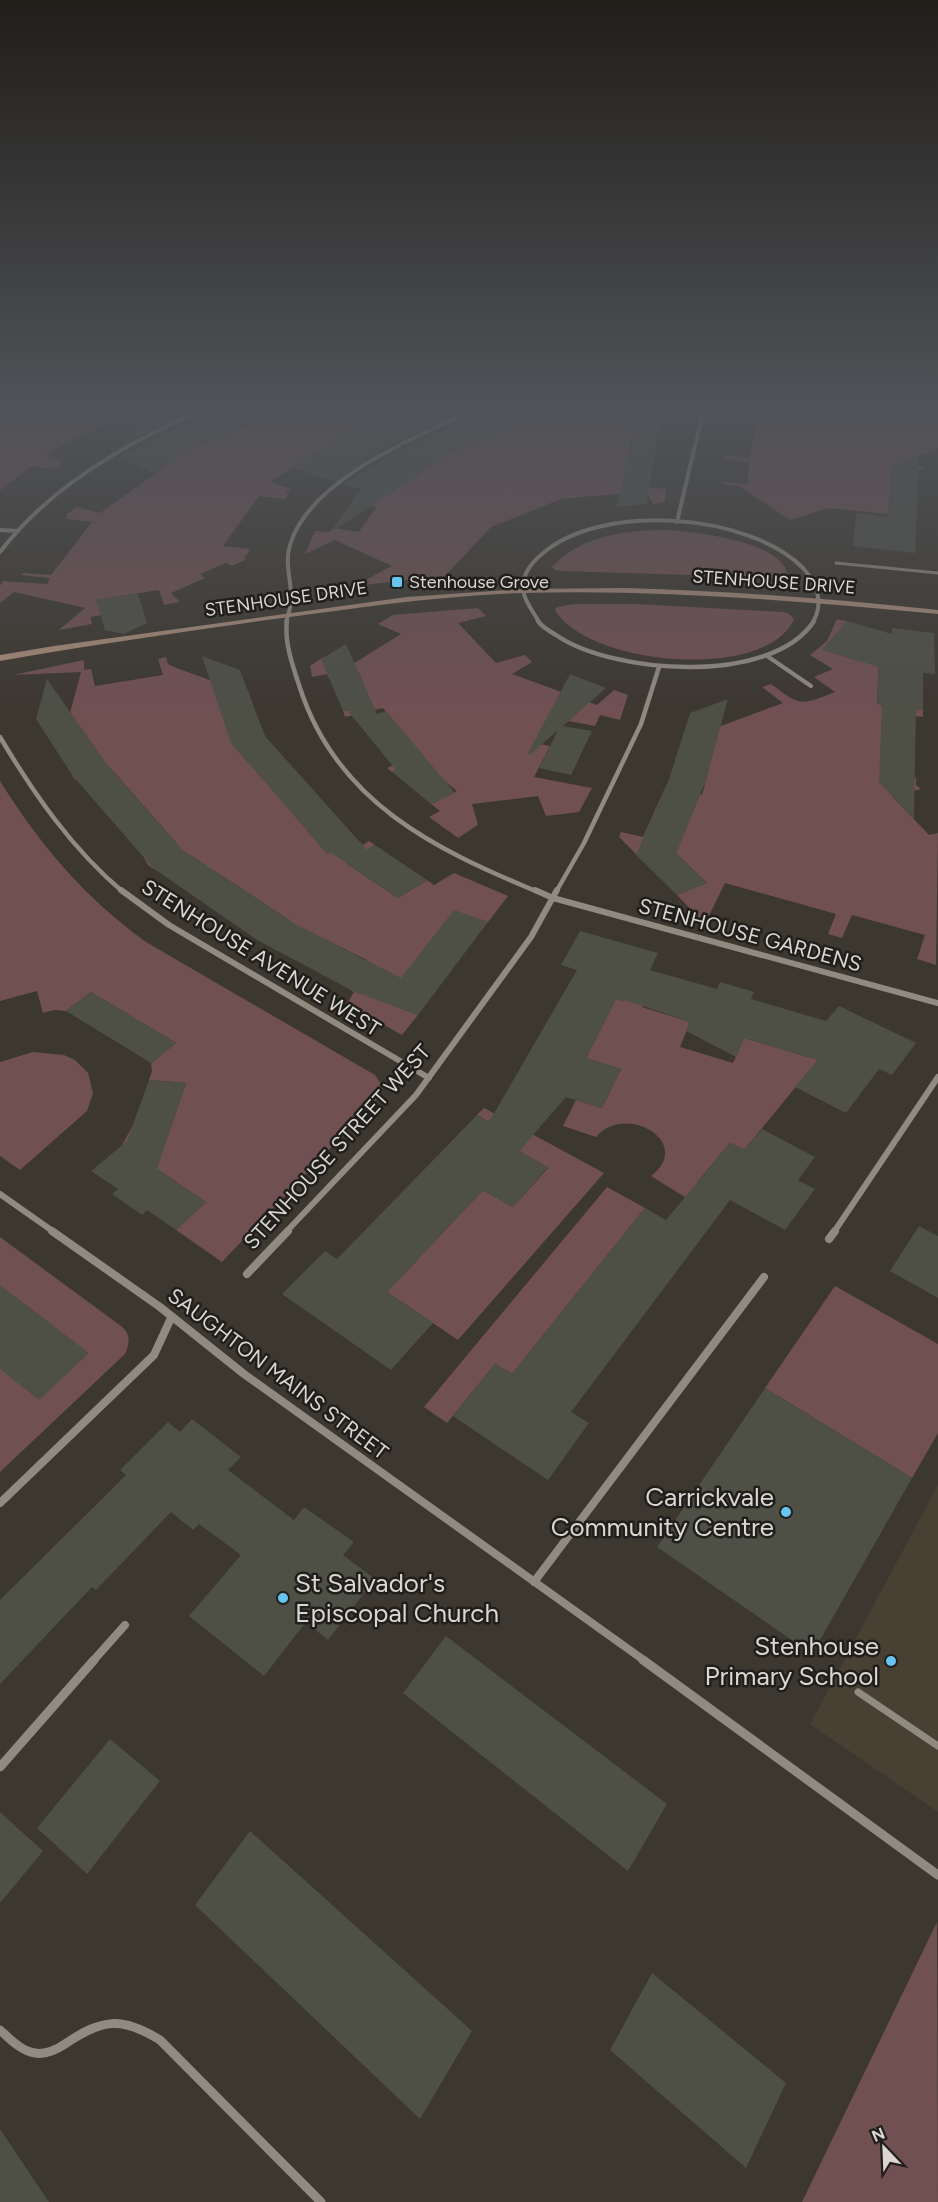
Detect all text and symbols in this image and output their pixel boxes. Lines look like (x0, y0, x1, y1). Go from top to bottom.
street label: STENHOUSE DRIVE (692, 565, 856, 599)
place label: Stenhouse Grove (409, 571, 549, 593)
marker: Stenhouse Grove (390, 575, 404, 589)
street label: STENHOUSE DRIVE (203, 577, 369, 621)
street label: STENHOUSE AVENUE WEST (137, 874, 386, 1042)
street label: STENHOUSE GARDENS (636, 893, 864, 976)
street label: STENHOUSE STREET WEST (238, 1039, 436, 1254)
street label: SAUGHTON MAINS STREET (163, 1283, 394, 1465)
place label: Carrickvale Community Centre (551, 1481, 774, 1543)
marker: Carrickvale Community Centre (779, 1505, 793, 1519)
place label: St Salvador's Episcopal Church (295, 1567, 499, 1629)
marker: St Salvador's Episcopal Church (276, 1591, 290, 1605)
place label: Stenhouse Primary School (705, 1630, 879, 1692)
marker: Stenhouse Primary School (884, 1654, 898, 1668)
north arrow (854, 2118, 914, 2178)
text: N (869, 2123, 888, 2146)

